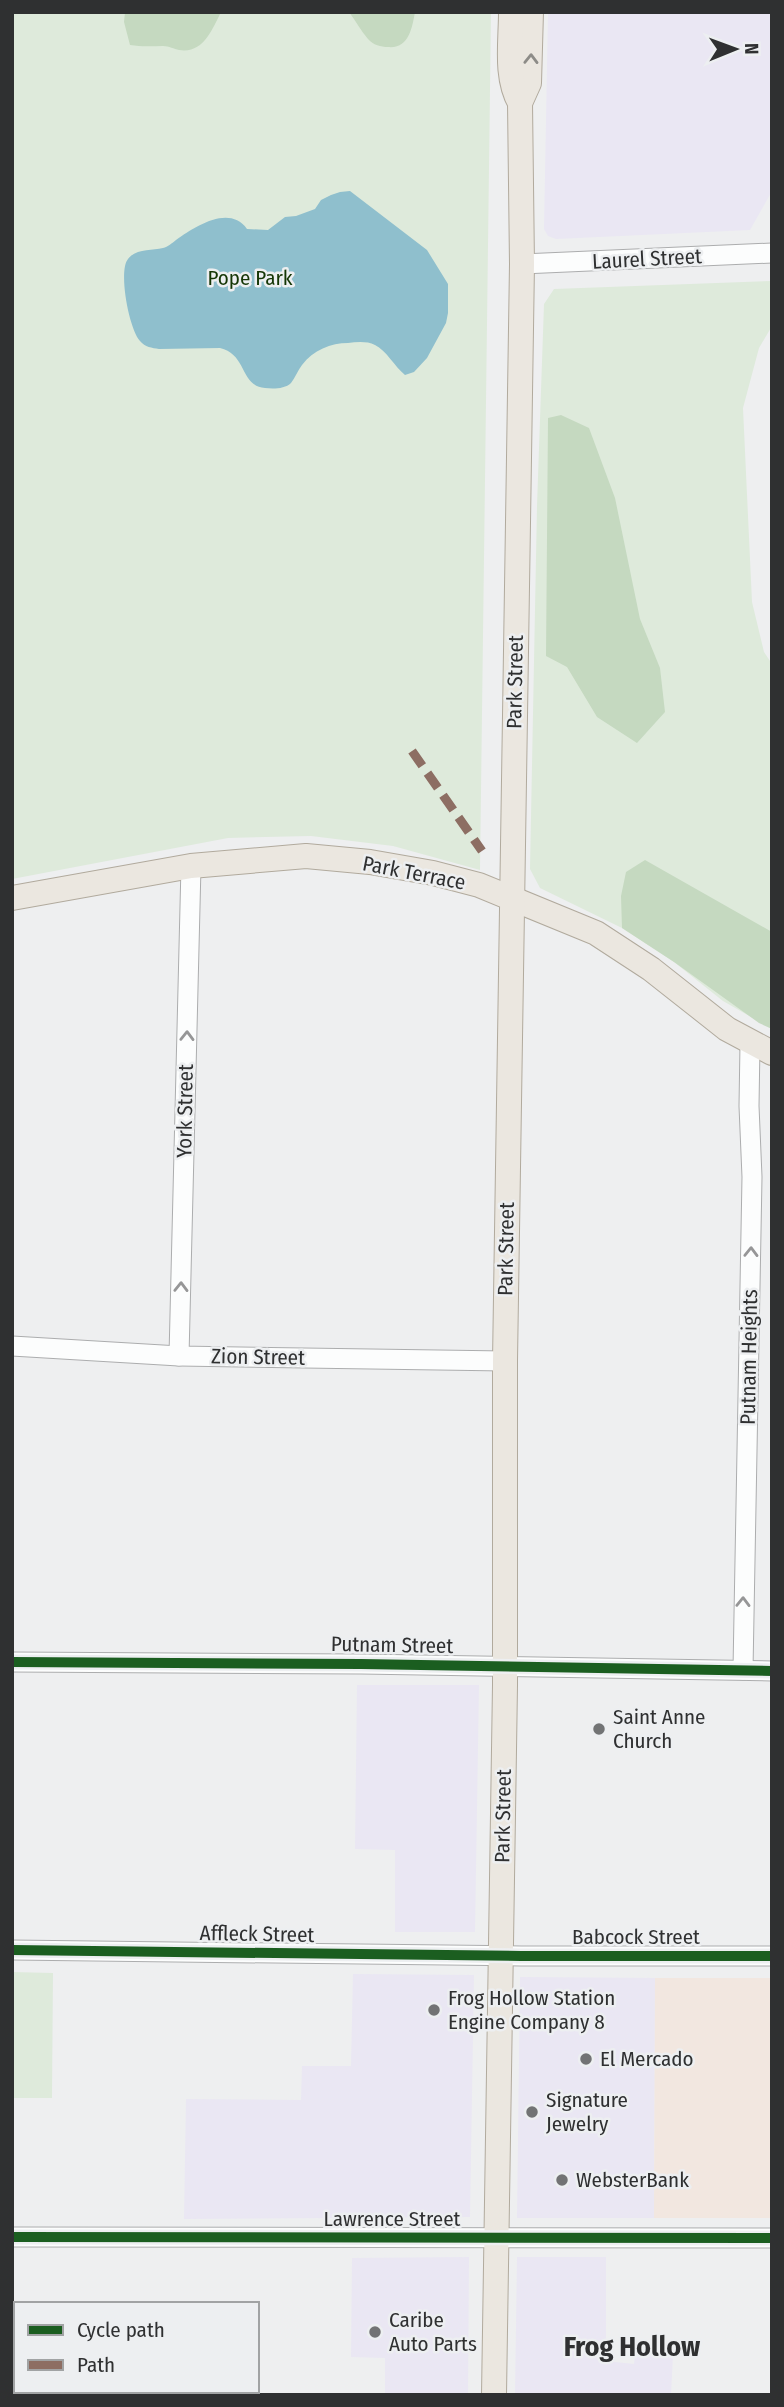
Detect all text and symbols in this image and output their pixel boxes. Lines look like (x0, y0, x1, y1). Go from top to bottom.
north arrow (700, 14, 770, 84)
text: N (740, 43, 763, 55)
one-way arrow (523, 53, 538, 64)
street label: Laurel Street (592, 243, 703, 275)
park label: Pope Park (207, 265, 293, 291)
street label: Park Street (501, 635, 529, 729)
street label: Park Terrace (360, 850, 468, 896)
one-way arrow (179, 1030, 195, 1040)
street label: York Street (171, 1064, 199, 1158)
street label: Park Street (492, 1202, 520, 1296)
one-way arrow (743, 1246, 758, 1257)
one-way arrow (173, 1282, 188, 1293)
street label: Putnam Heights (735, 1289, 763, 1425)
street label: Zion Street (211, 1343, 305, 1371)
one-way arrow (736, 1596, 751, 1607)
street label: Putnam Street (331, 1631, 454, 1659)
place label: Saint Anne Church (613, 1704, 705, 1754)
marker: Saint Anne Church (591, 1721, 607, 1737)
street label: Park Street (489, 1769, 517, 1863)
street label: Affleck Street (200, 1920, 315, 1948)
street label: Babcock Street (572, 1924, 700, 1950)
place label: Frog Hollow Station Engine Company 8 (448, 1985, 615, 2035)
marker: Frog Hollow Station Engine Company 8 (426, 2002, 442, 2018)
place label: El Mercado (600, 2046, 694, 2072)
marker: El Mercado (578, 2051, 594, 2067)
place label: Signature Jewelry (546, 2087, 628, 2137)
marker: Signature Jewelry (524, 2104, 540, 2120)
place label: WebsterBank (576, 2167, 689, 2193)
marker: WebsterBank (554, 2172, 570, 2188)
street label: Lawrence Street (324, 2206, 461, 2232)
legend (14, 2302, 259, 2393)
place label: Caribe Auto Parts (389, 2307, 477, 2357)
text: Cycle path (77, 2317, 165, 2343)
marker: Caribe Auto Parts (367, 2324, 383, 2340)
district label: Frog Hollow (564, 2330, 701, 2363)
text: Path (77, 2352, 115, 2378)

